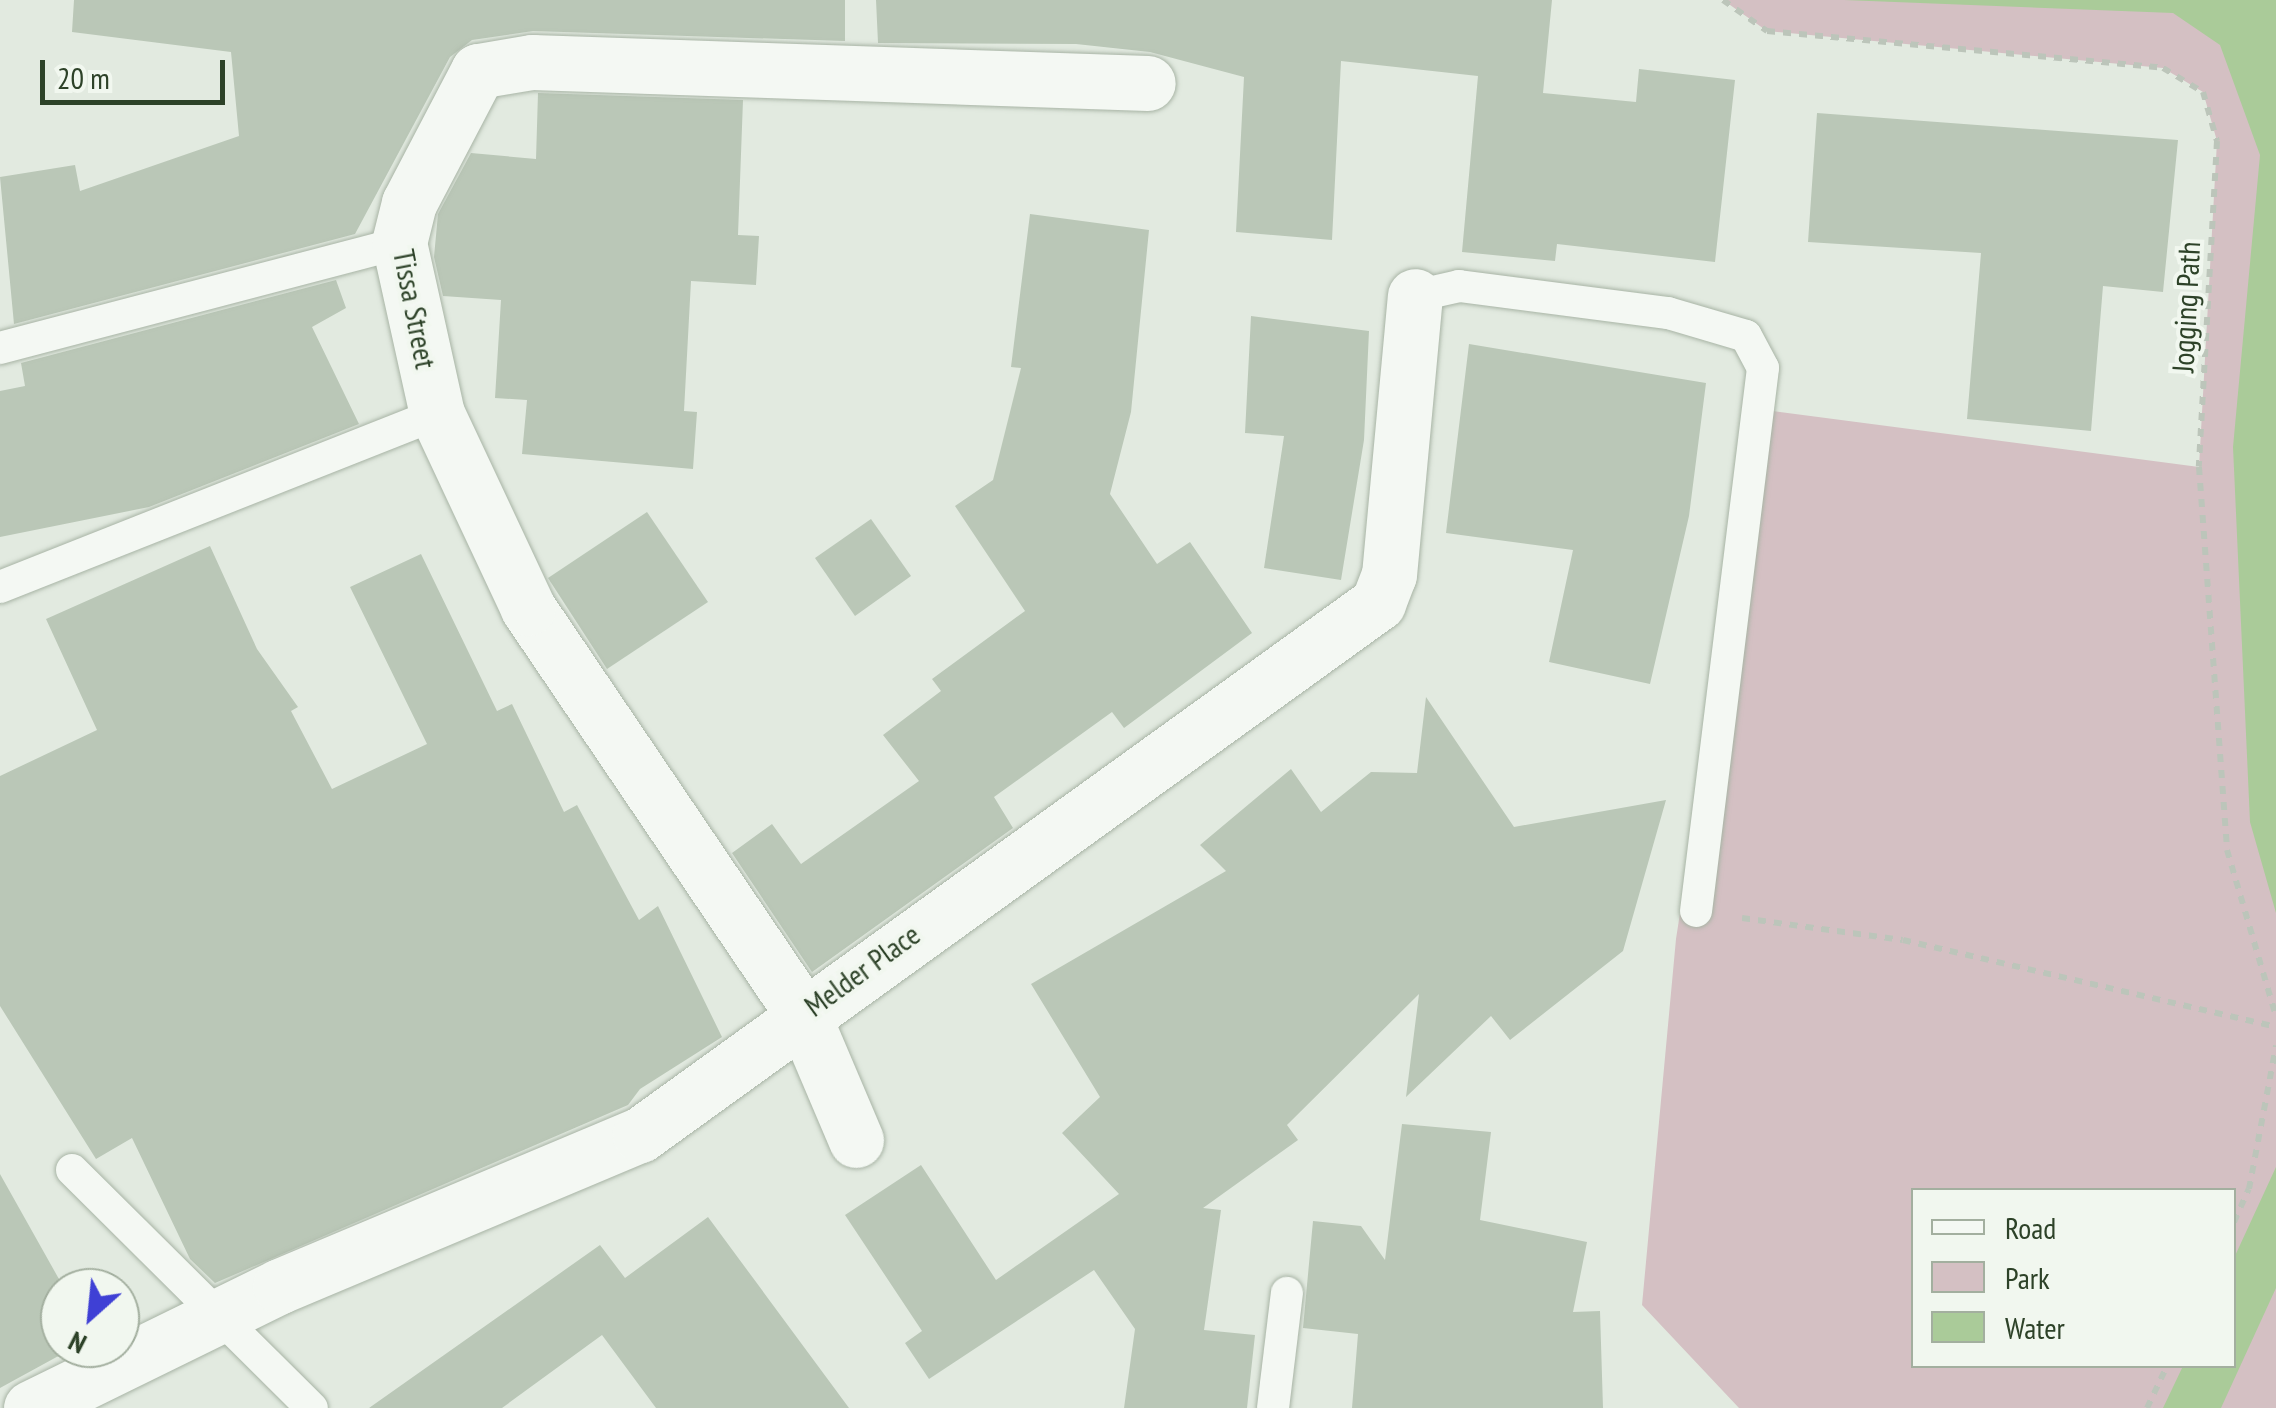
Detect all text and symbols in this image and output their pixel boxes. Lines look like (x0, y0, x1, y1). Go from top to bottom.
scale bar (45, 40, 230, 102)
text: 20 m (57, 58, 110, 97)
street label: Jogging Path (2165, 241, 2207, 373)
street label: Tissa Street (386, 246, 444, 372)
street label: Melder Place (797, 916, 927, 1024)
legend (1911, 1188, 2236, 1368)
text: Road (2005, 1208, 2056, 1247)
text: Park (2005, 1258, 2050, 1297)
north arrow (40, 1268, 140, 1368)
text: Water (2005, 1308, 2065, 1347)
text: N (62, 1323, 92, 1363)

